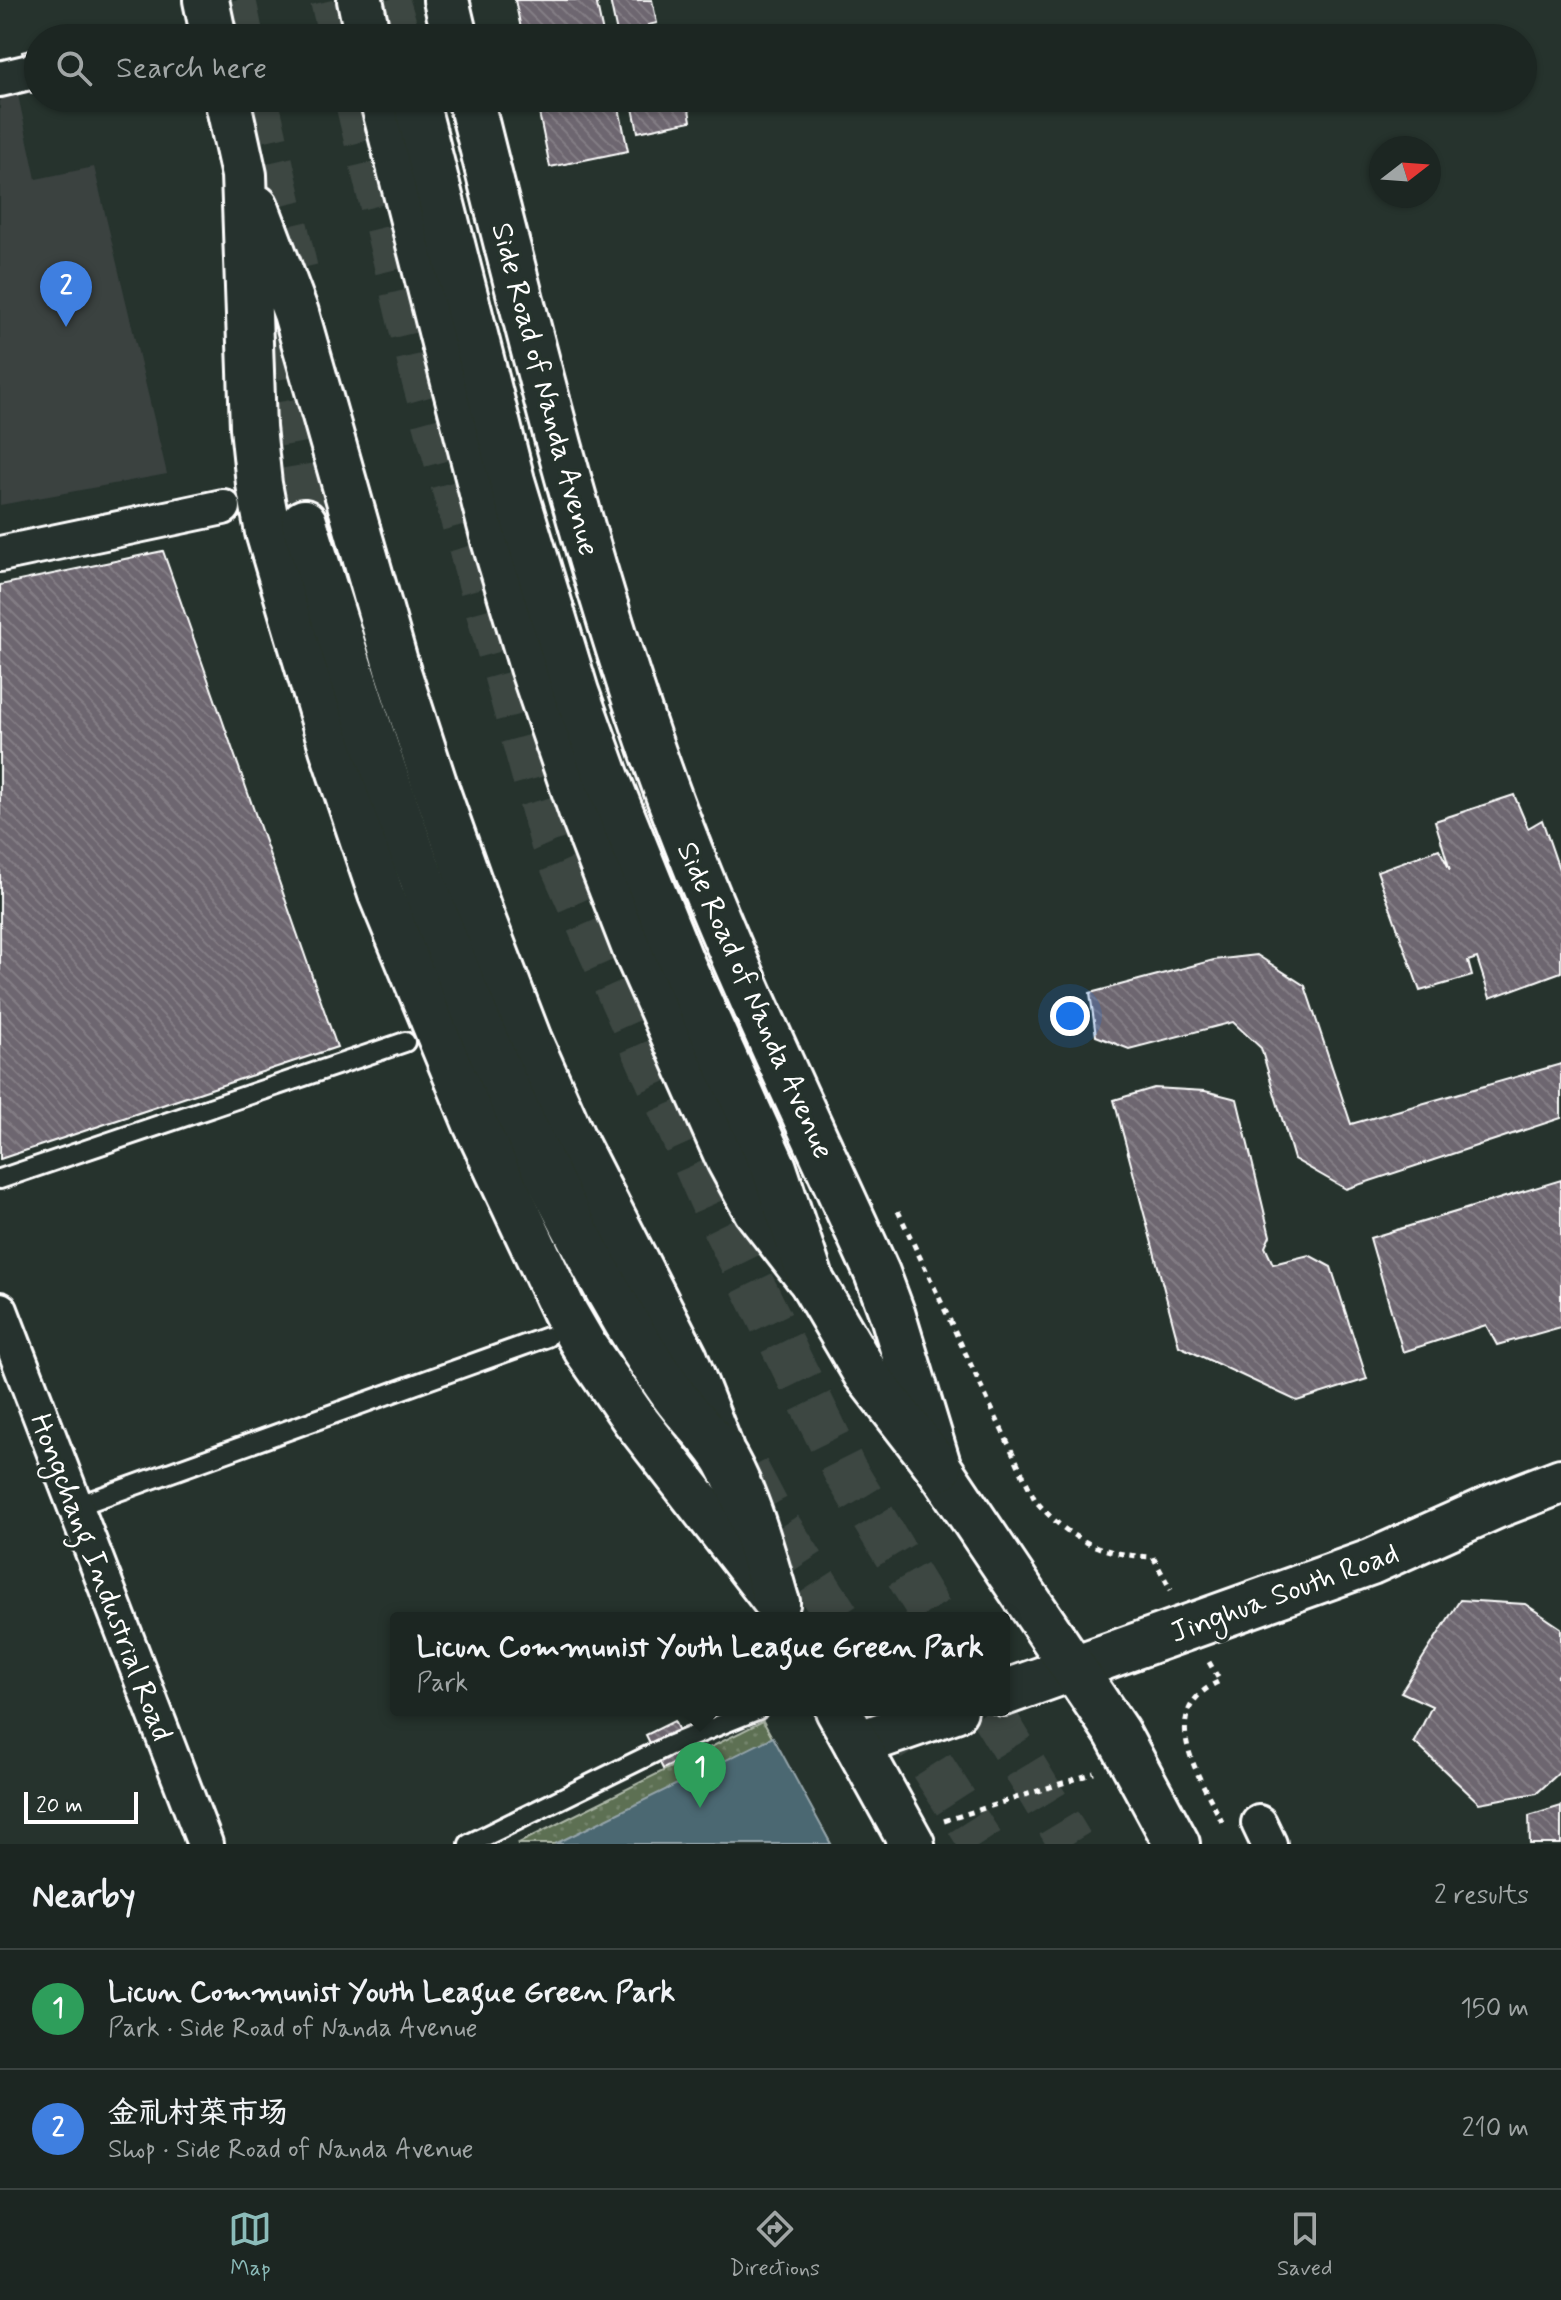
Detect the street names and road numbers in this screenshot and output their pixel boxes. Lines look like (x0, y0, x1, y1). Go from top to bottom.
street label: Side Road of Nanda Avenue (481, 218, 608, 560)
street label: Side Road of Nanda Avenue (667, 836, 842, 1165)
street label: Hongchang Industrial Road (17, 1408, 181, 1748)
street label: Jinghua South Road (1165, 1534, 1405, 1655)

